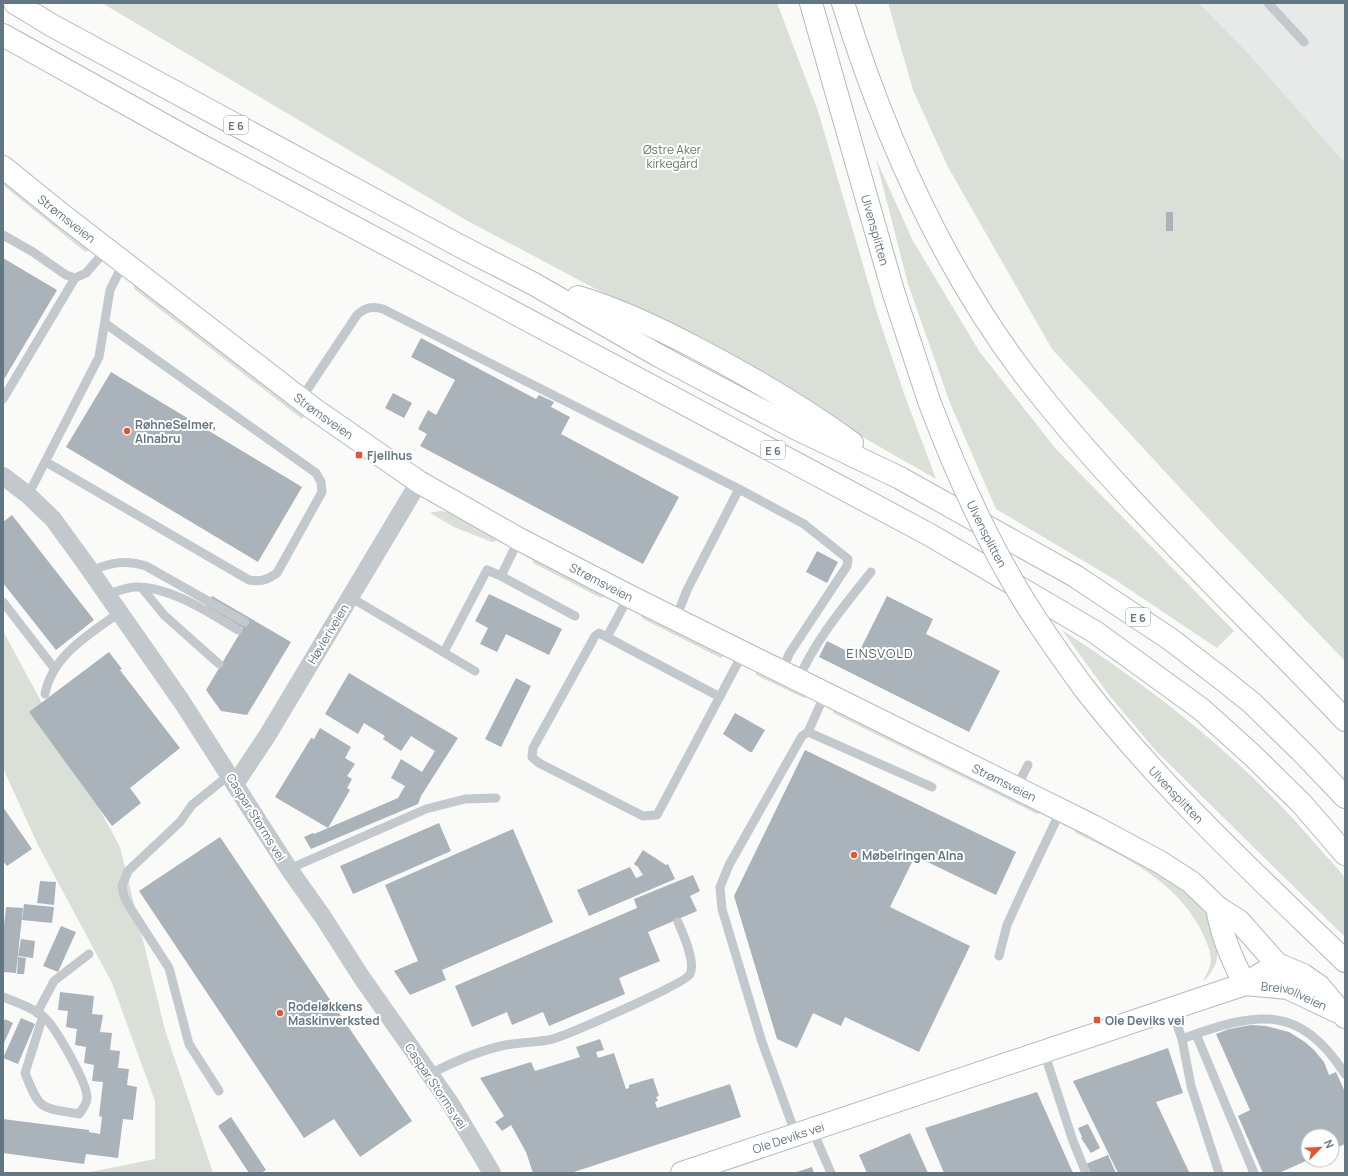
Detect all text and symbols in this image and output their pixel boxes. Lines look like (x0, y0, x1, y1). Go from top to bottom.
road number: E 6 (224, 116, 248, 134)
park label: Østre Aker kirkegård (643, 141, 702, 172)
street label: Strømsveien (34, 190, 100, 246)
street label: Ulvensplitten (857, 193, 894, 267)
street label: Strømsveien (291, 389, 357, 443)
place label: RøhneSelmer, Alnabru (135, 416, 216, 447)
marker: RøhneSelmer, Alnabru (122, 426, 132, 436)
road number: E 6 (761, 441, 785, 459)
place label: Fjellhus (367, 447, 413, 464)
marker: Fjellhus (354, 450, 364, 460)
street label: Ulvensplitten (963, 497, 1011, 570)
street label: Strømsveien (567, 558, 636, 605)
street label: Høvleriveien (303, 601, 353, 667)
road number: E 6 (1126, 608, 1150, 626)
district label: EINSVOLD (846, 644, 914, 662)
street label: Strømsveien (970, 759, 1039, 805)
street label: Ulvensplitten (1145, 762, 1208, 827)
street label: Caspar Storms vei (222, 770, 290, 864)
place label: Møbelringen Alna (862, 847, 964, 864)
marker: Møbelringen Alna (849, 850, 859, 860)
street label: Breivollveien (1260, 977, 1330, 1014)
place label: Rodeløkkens Maskinverksted (288, 998, 380, 1029)
marker: Rodeløkkens Maskinverksted (275, 1008, 285, 1018)
place label: Ole Deviks vei (1105, 1012, 1185, 1029)
marker: Ole Deviks vei (1092, 1015, 1102, 1025)
street label: Caspar Storms vei (401, 1040, 471, 1132)
street label: Ole Deviks vei (750, 1117, 826, 1157)
north arrow (1300, 1128, 1340, 1168)
text: N (1321, 1137, 1338, 1150)

